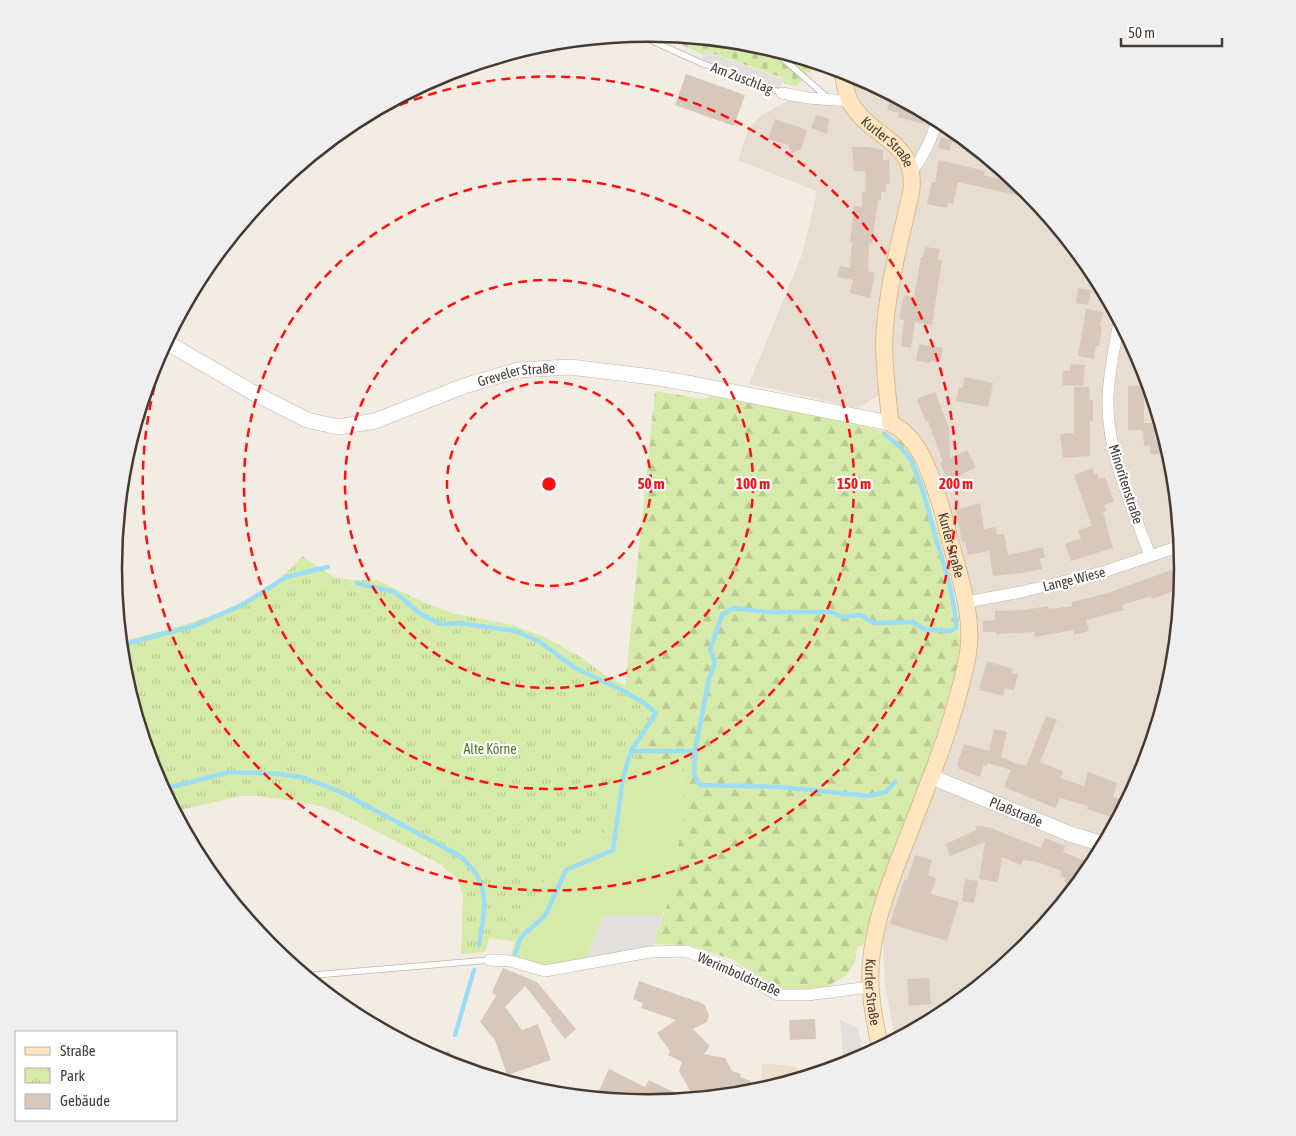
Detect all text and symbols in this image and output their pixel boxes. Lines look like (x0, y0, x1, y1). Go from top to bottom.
scale bar (1121, 15, 1222, 47)
text: 50 m (1128, 24, 1155, 41)
street label: Am Zuschlag (709, 59, 775, 97)
street label: Kurler Straße (858, 113, 917, 169)
street label: Greveler Straße (476, 360, 556, 390)
street label: Minoritenstraße (1106, 442, 1146, 526)
centre of rings (540, 475, 558, 493)
text: 50 m (638, 475, 665, 492)
text: 100 m (736, 475, 770, 492)
text: 150 m (837, 475, 871, 492)
text: 200 m (939, 475, 973, 492)
street label: Kurler Straße (935, 511, 968, 579)
street label: Lange Wiese (1041, 564, 1107, 594)
park label: Alte Körne (463, 741, 517, 757)
street label: Plaßstraße (987, 794, 1045, 830)
street label: Werimboldstraße (695, 949, 783, 999)
street label: Kurler Straße (862, 958, 883, 1027)
legend (15, 1031, 178, 1121)
text: Straße (60, 1042, 96, 1059)
text: Park (60, 1067, 85, 1084)
text: Gebäude (60, 1092, 110, 1109)

